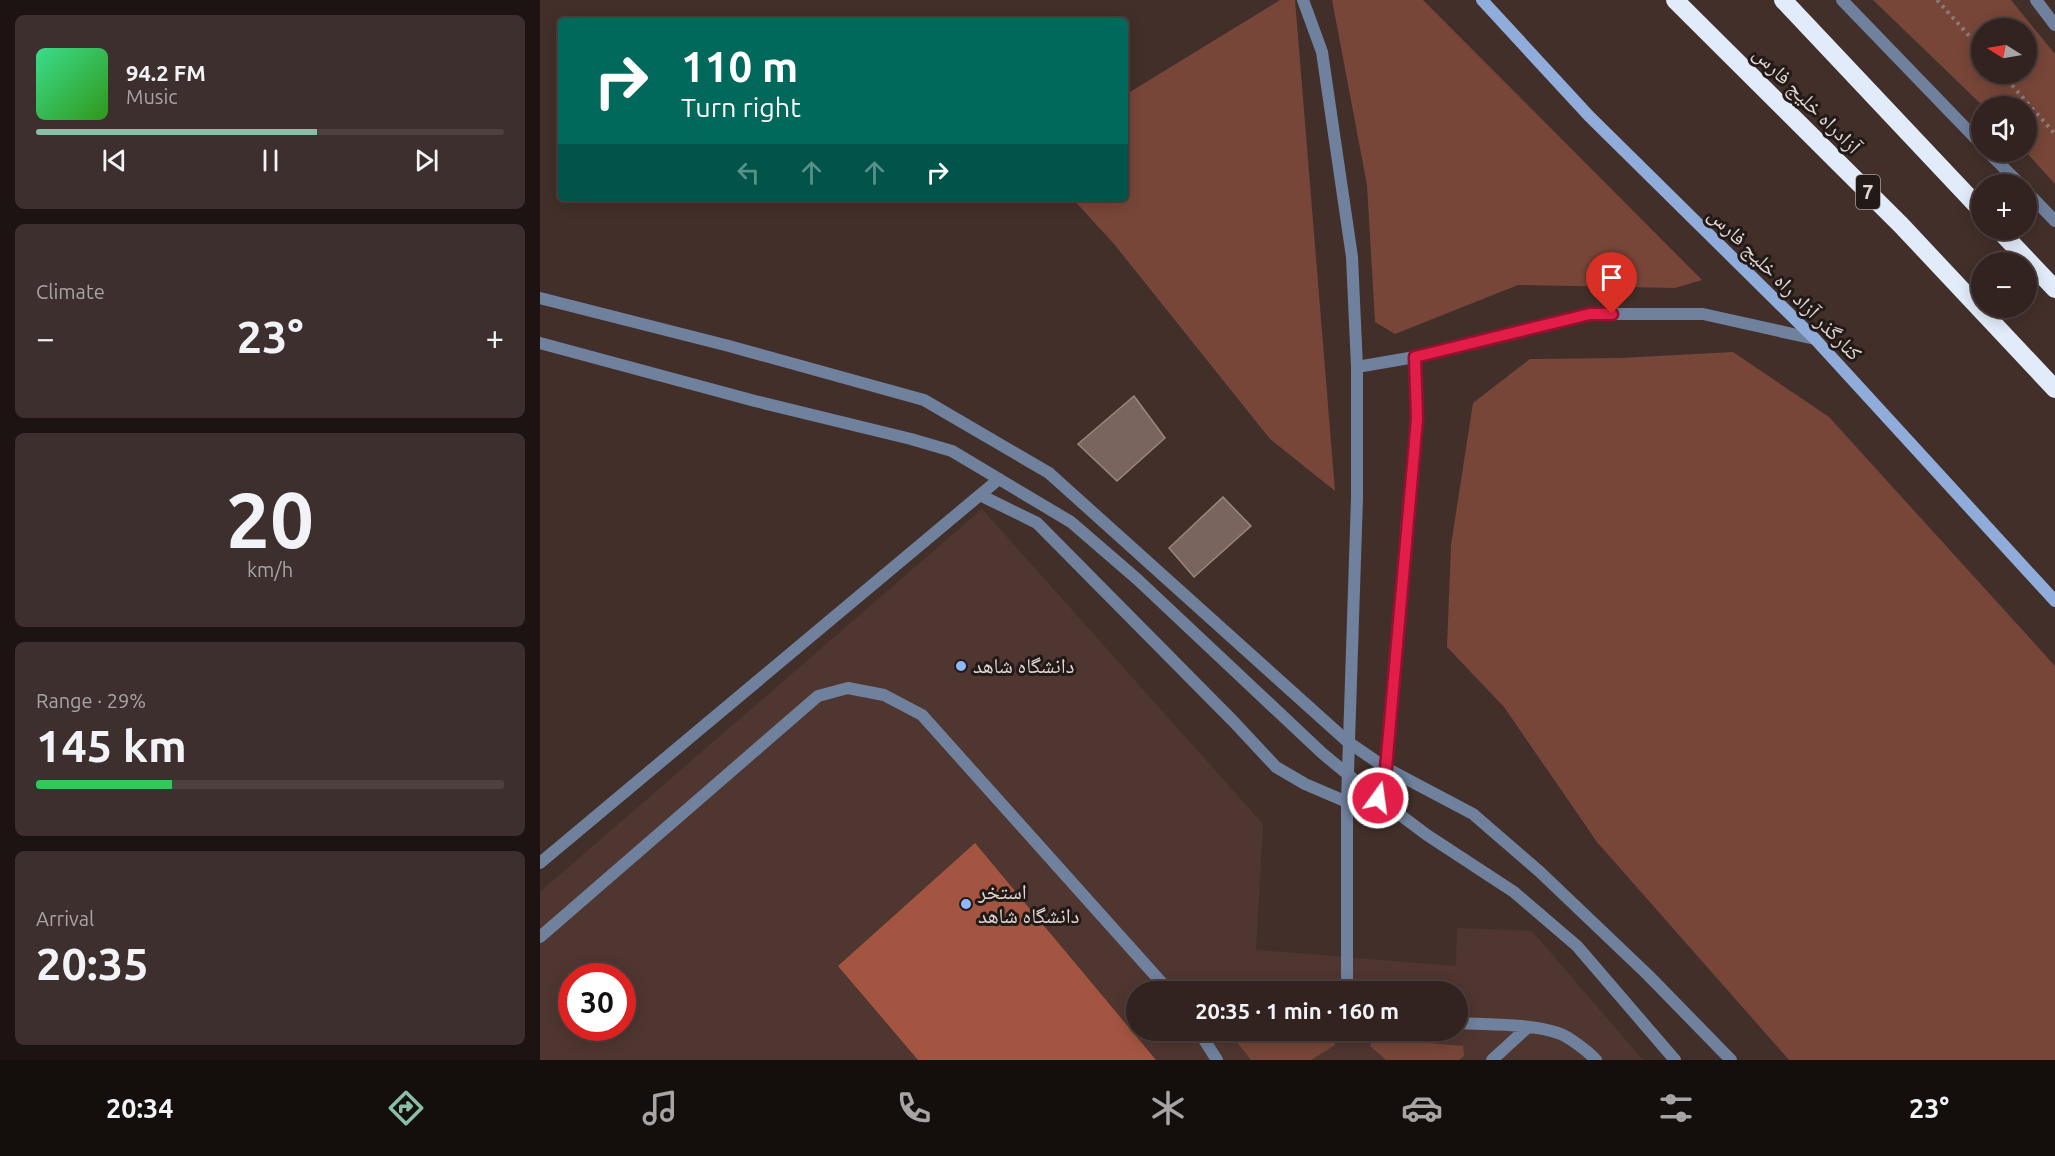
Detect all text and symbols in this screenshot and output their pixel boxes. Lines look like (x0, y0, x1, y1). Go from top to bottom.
north arrow (1971, 18, 2037, 84)
map controls (1971, 18, 2037, 318)
street label: آزادراه خلیج فارس (1748, 41, 1867, 160)
icon: right (582, 42, 660, 120)
text: 110 m (681, 43, 798, 90)
text: 94.2 FM (126, 60, 206, 85)
text: Music (126, 85, 178, 108)
text: Turn right (681, 92, 801, 122)
button: sound (1971, 96, 2037, 162)
icon: previous (98, 144, 131, 177)
icon: pause (254, 144, 287, 177)
icon: next (410, 144, 443, 177)
icon: left (732, 156, 765, 189)
icon: ahead (795, 156, 828, 189)
icon: ahead (858, 156, 891, 189)
icon: right (921, 156, 954, 189)
button: + (1971, 174, 2037, 240)
road number: 7 (1856, 175, 1880, 209)
street label: کنارگذر آزاد راه خلیج فارس (1703, 202, 1867, 366)
pin (1586, 252, 1637, 314)
button: − (1971, 252, 2037, 318)
icon: arrive (1595, 261, 1628, 294)
text: Climate (36, 280, 105, 303)
text: 23° (237, 311, 303, 362)
text: − (36, 319, 55, 356)
text: + (485, 319, 504, 356)
text: 20 (226, 475, 314, 563)
text: km/h (247, 558, 293, 581)
place label: دانشگاه شاهد (973, 653, 1074, 677)
marker: دانشگاه شاهد (954, 659, 968, 673)
text: Range · 29% (36, 689, 146, 712)
text: 145 km (36, 720, 187, 771)
position arrow (1346, 766, 1410, 830)
place label: استخر دانشگاه شاهد (977, 879, 1079, 927)
marker: استخر دانشگاه شاهد (959, 897, 973, 911)
text: Arrival (36, 907, 94, 930)
text: 20:35 (36, 938, 149, 989)
speed limit sign: 30 (558, 963, 636, 1041)
text: 20:35 · 1 min · 160 m (1195, 998, 1399, 1023)
icon: directions (385, 1087, 427, 1129)
icon: music (639, 1087, 681, 1129)
icon: phone (893, 1087, 935, 1129)
icon: climate (1147, 1087, 1189, 1129)
icon: car (1401, 1087, 1443, 1129)
icon: filters (1655, 1087, 1697, 1129)
text: 20:34 (106, 1093, 174, 1123)
text: 23° (1909, 1093, 1949, 1123)

